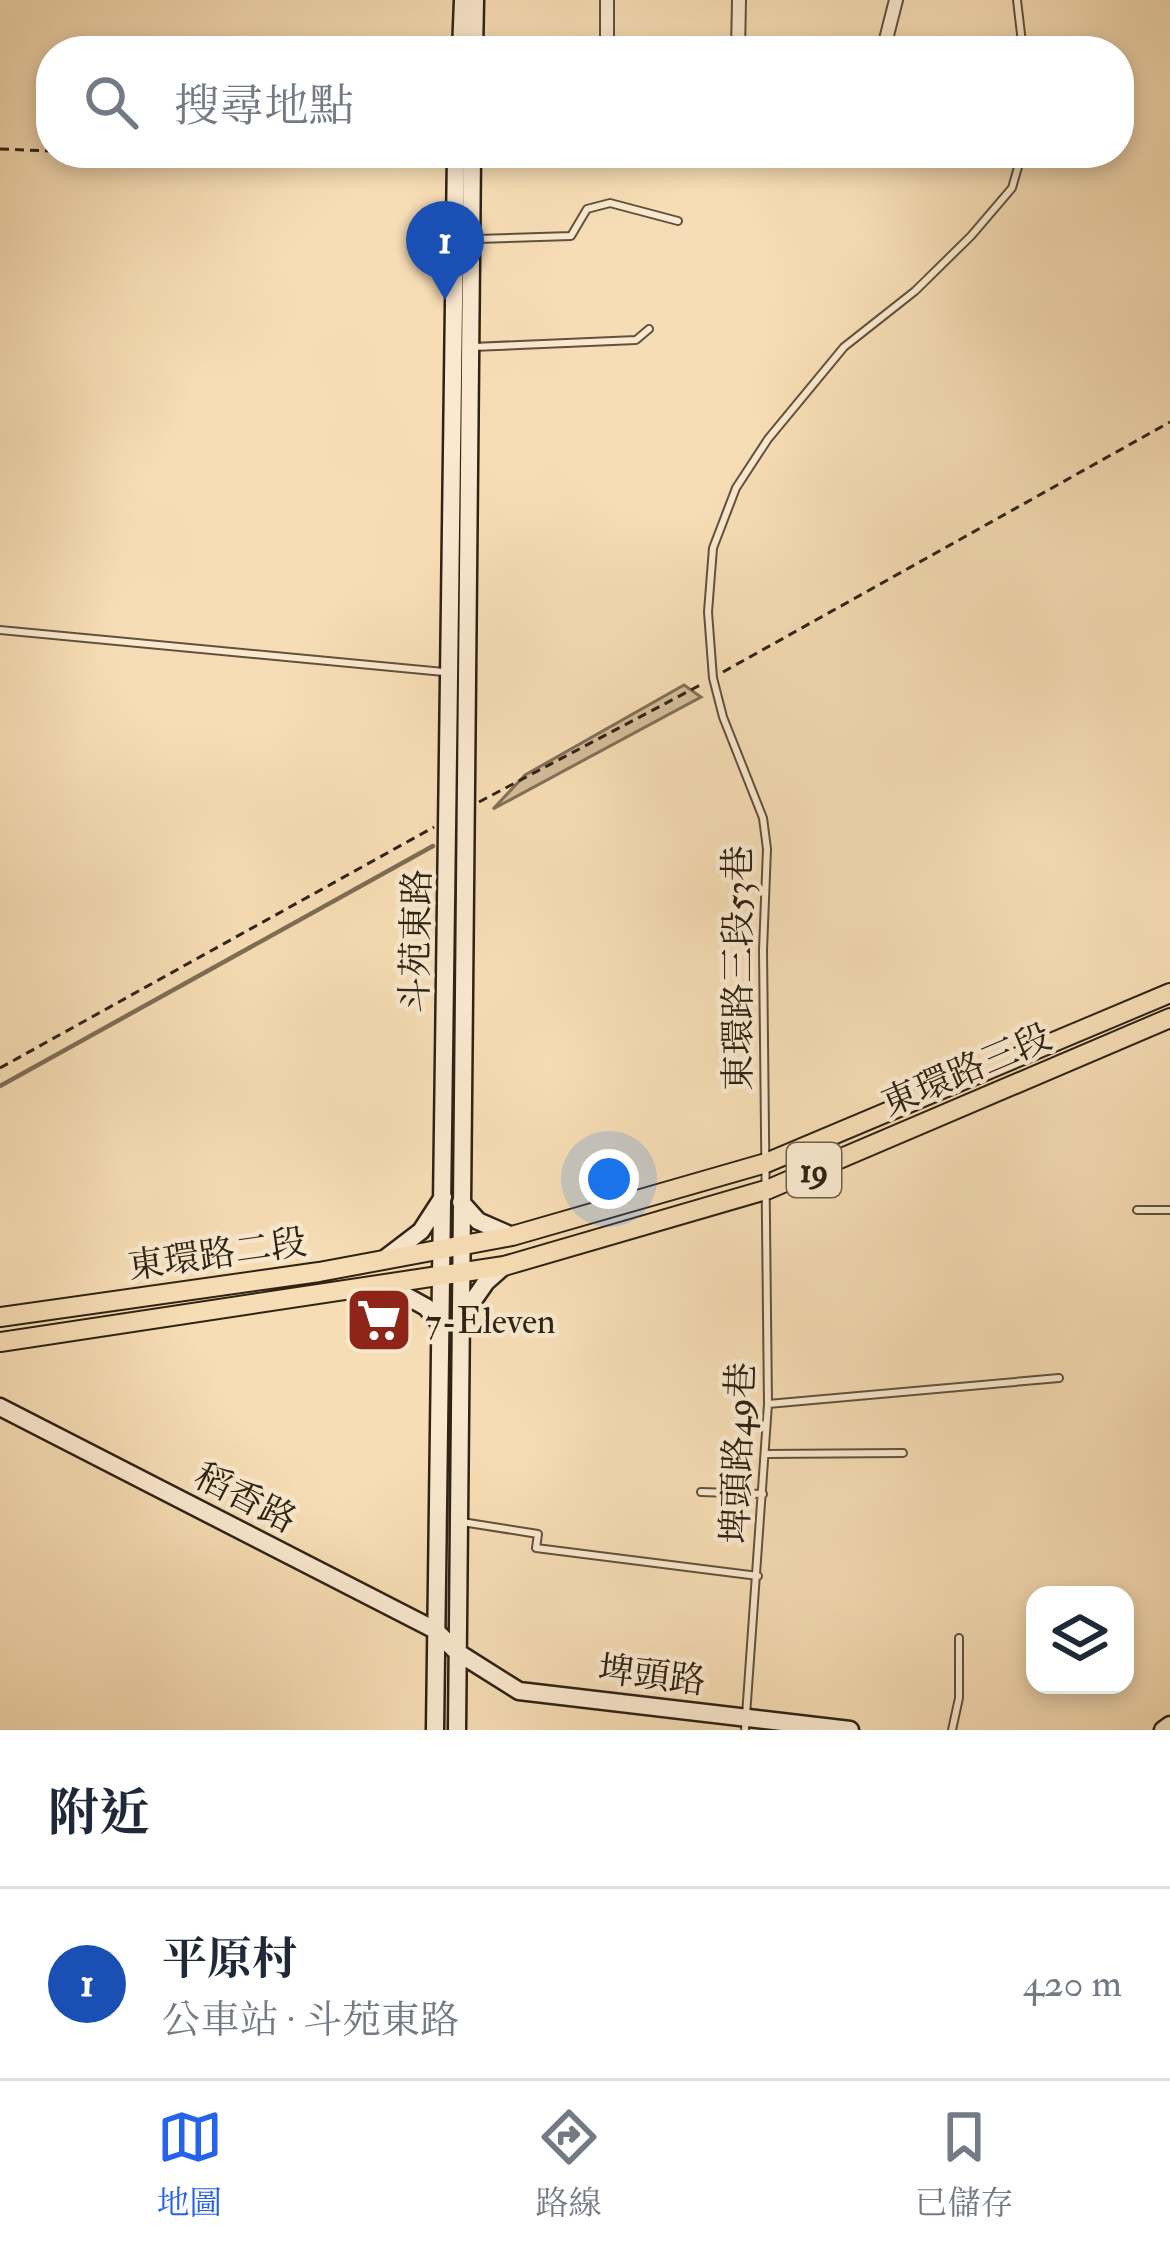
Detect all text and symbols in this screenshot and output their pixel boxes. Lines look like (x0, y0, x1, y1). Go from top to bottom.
search box (36, 36, 1134, 168)
icon: search (78, 69, 144, 135)
text: 搜尋地點 (174, 79, 354, 135)
pin: 1 (406, 201, 484, 300)
street label: 東環路三段53巷 (716, 845, 761, 1091)
street label: 斗苑東路 (393, 869, 440, 1013)
street label: 東環路三段 (875, 1015, 1058, 1126)
road number: 19 (787, 1143, 841, 1197)
your location (579, 1149, 639, 1209)
street label: 東環路二段 (125, 1220, 309, 1289)
supermarket icon: 7-Eleven (344, 1285, 414, 1355)
place label: 7-Eleven (425, 1299, 556, 1344)
street label: 埤頭路49巷 (713, 1361, 764, 1545)
street label: 稻香路 (187, 1454, 304, 1543)
map controls (1026, 1586, 1134, 1694)
button: layers (1026, 1586, 1134, 1694)
street label: 埤頭路 (595, 1647, 708, 1704)
text: 附近 (48, 1782, 150, 1846)
text: 平原村 (162, 1932, 297, 1988)
text: 1 (80, 1959, 94, 2008)
text: 420 m (1023, 1959, 1122, 2008)
text: 公車站 · 斗苑東路 (162, 1996, 459, 2045)
tab: 地圖 (157, 2104, 223, 2224)
tab: 路線 (536, 2104, 602, 2224)
tab: 已儲存 (915, 2104, 1014, 2224)

